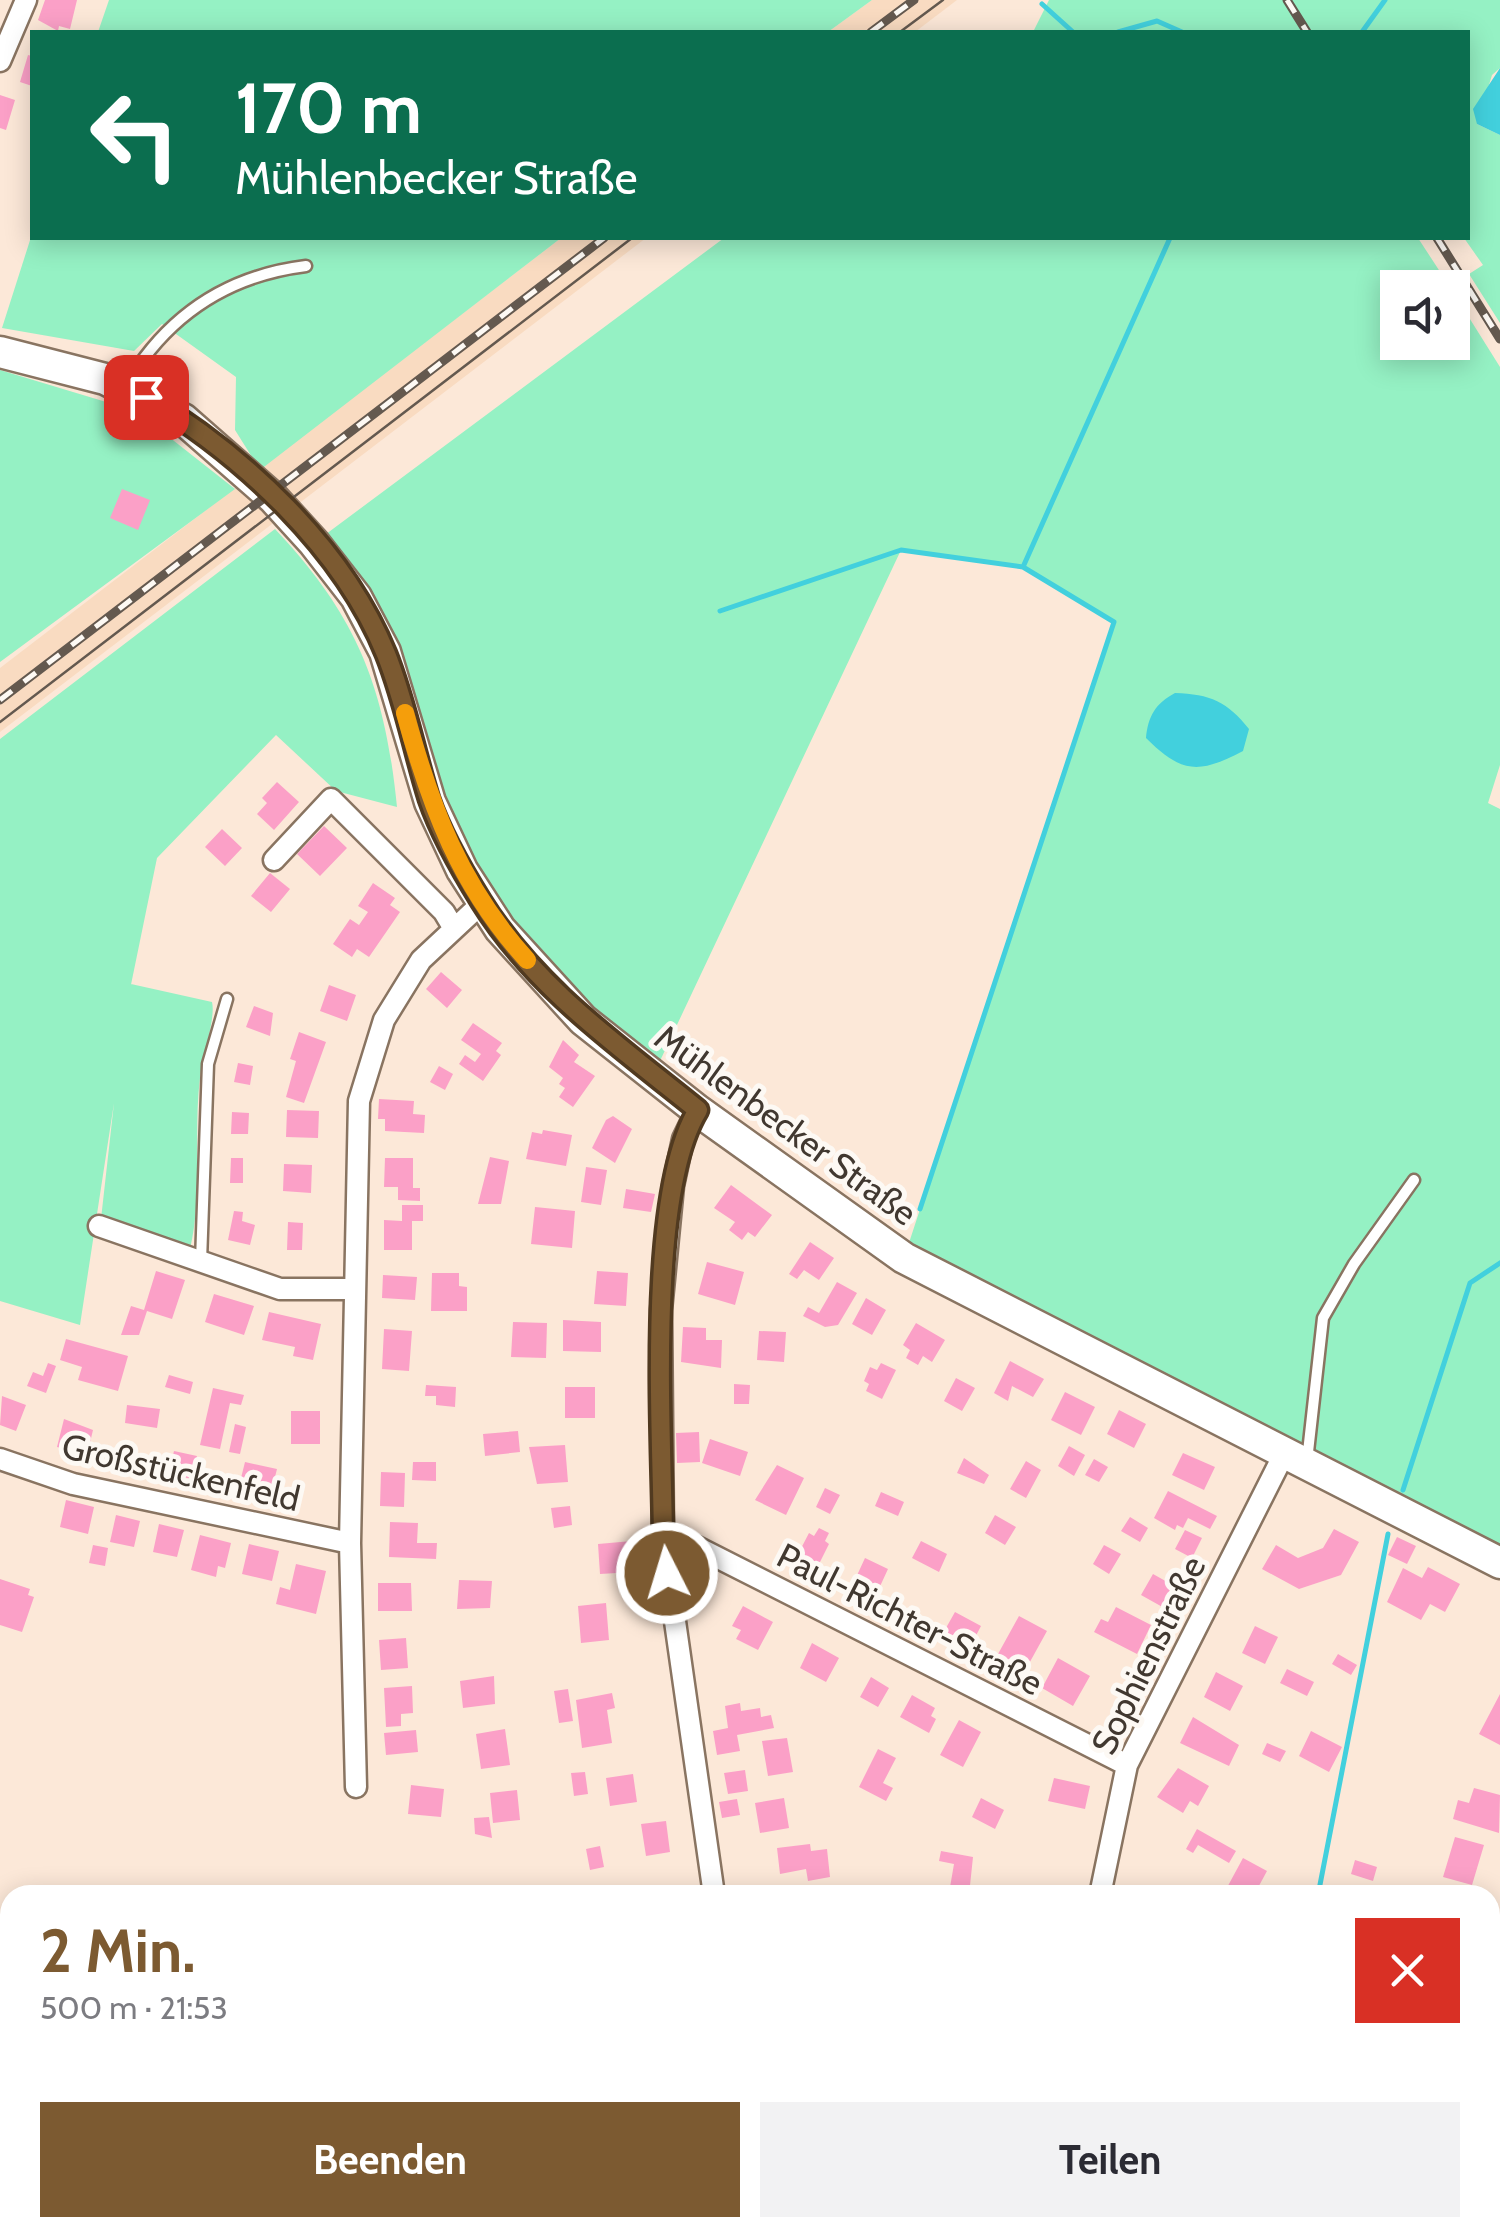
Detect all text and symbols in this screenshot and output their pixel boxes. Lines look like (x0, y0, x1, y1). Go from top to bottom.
text: 170 m (235, 65, 422, 151)
icon: left (70, 70, 200, 200)
text: Mühlenbecker Straße (235, 151, 638, 205)
map controls (1380, 270, 1470, 360)
button: sound (1380, 270, 1470, 360)
pin (104, 355, 189, 440)
icon: arrive (119, 370, 174, 425)
street label: Mühlenbecker Straße (647, 1016, 925, 1234)
street label: Großstückenfeld (58, 1424, 304, 1520)
position arrow (615, 1521, 719, 1625)
street label: Paul-Richter-Straße (770, 1534, 1050, 1704)
street label: Sophienstraße (1082, 1549, 1214, 1761)
text: 2 Min. (40, 1914, 195, 1987)
button: close (1355, 1918, 1460, 2023)
text: 500 m · 21:53 (40, 1988, 228, 2027)
button: Beenden (40, 2102, 740, 2217)
button: Teilen (760, 2102, 1460, 2217)

